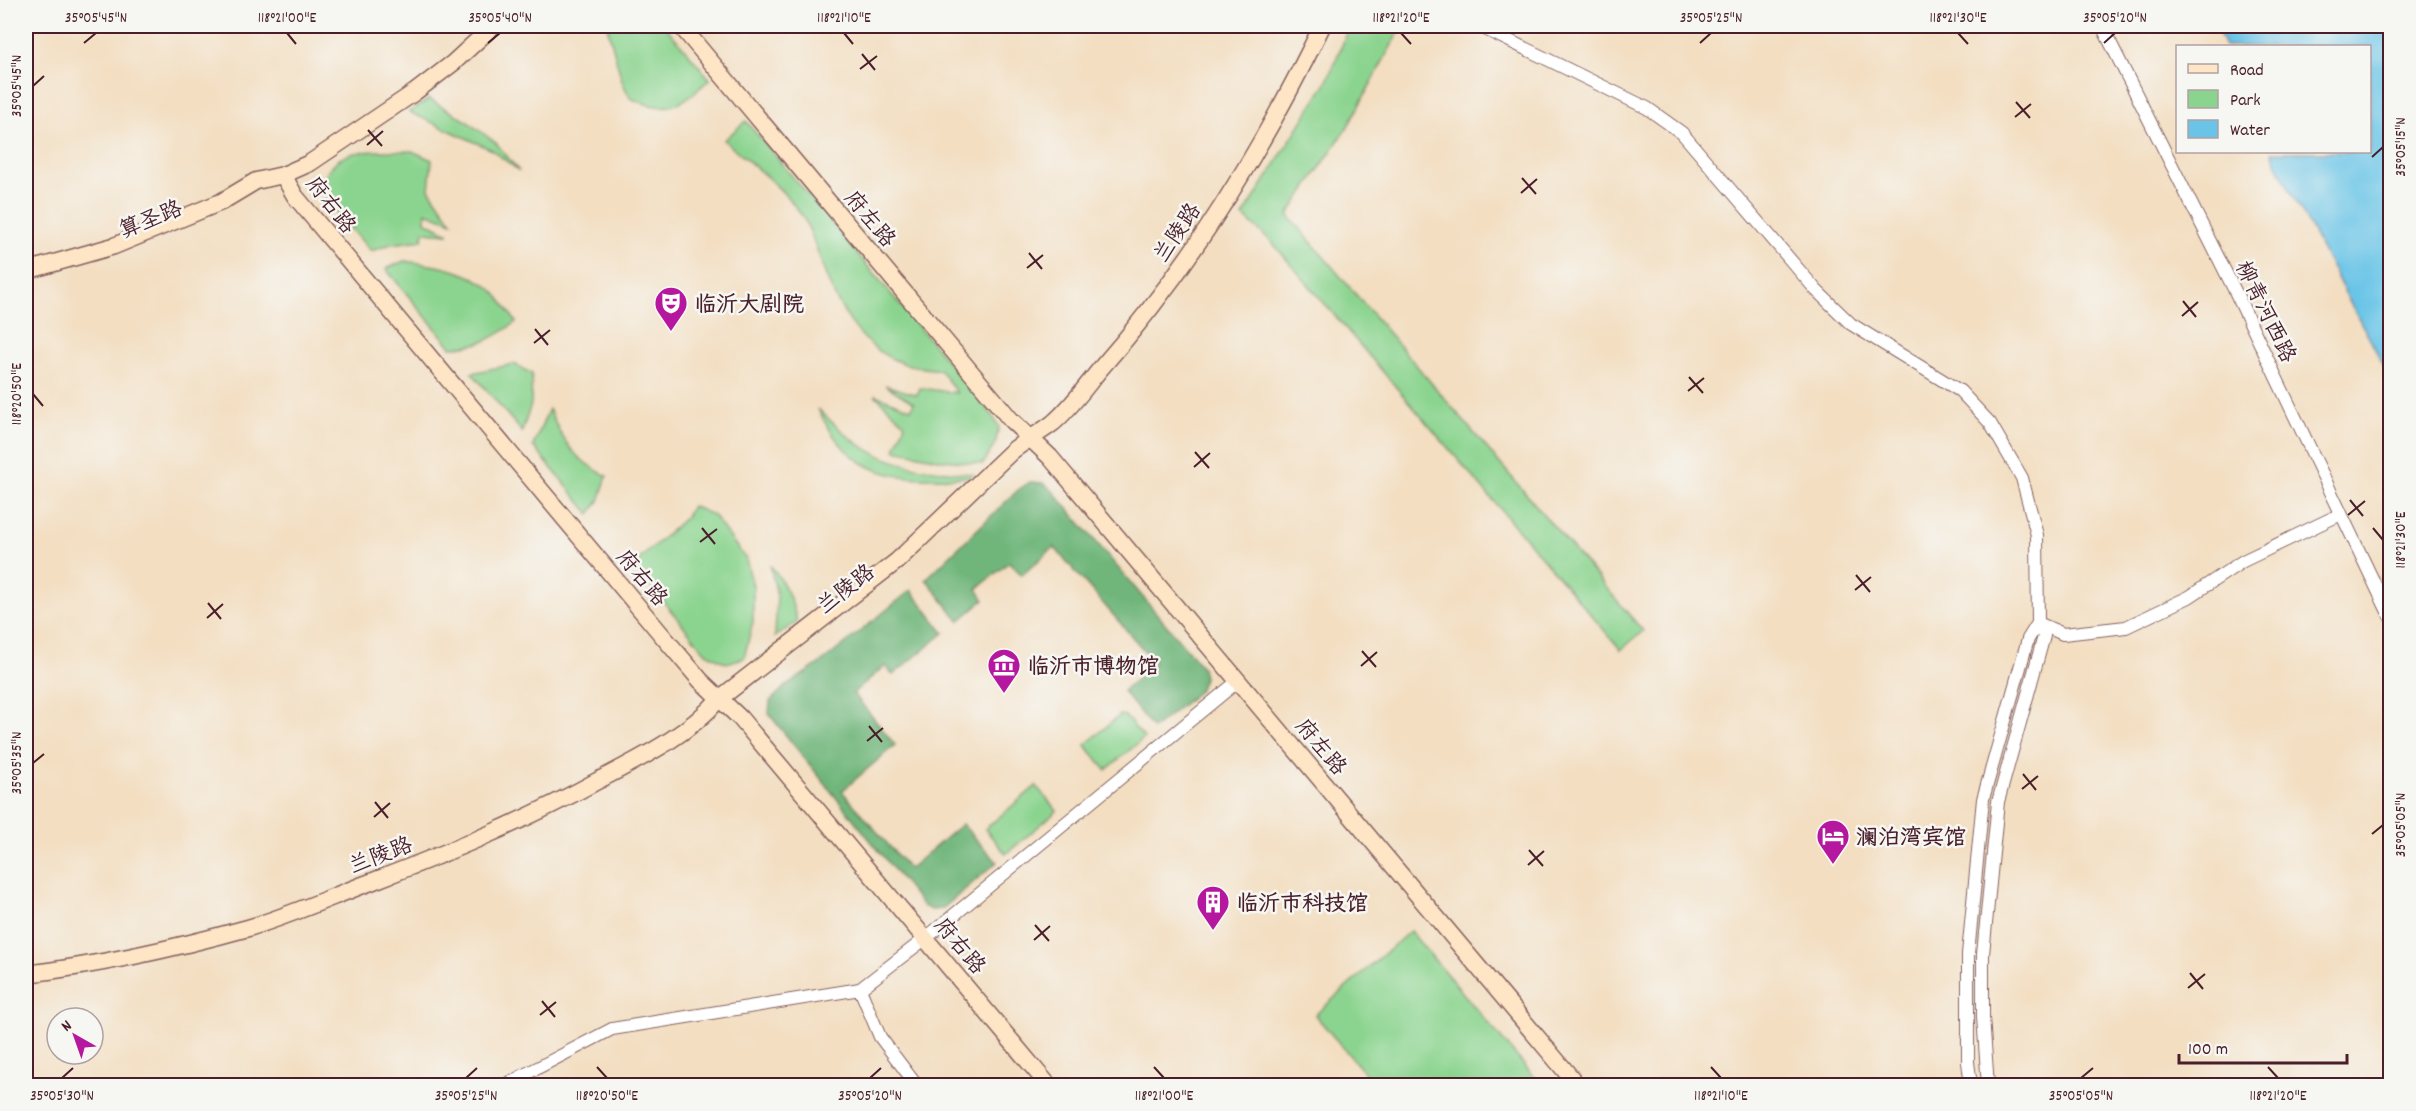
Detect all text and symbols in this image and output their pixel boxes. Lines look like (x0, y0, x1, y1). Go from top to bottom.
text: 35°05'45"N (65, 8, 127, 30)
text: 118°21'00"E (258, 8, 317, 30)
text: 35°05'40"N (468, 8, 532, 30)
text: 118°21'10"E (817, 8, 871, 30)
text: 118°21'20"E (1372, 8, 1430, 30)
text: 35°05'25"N (1680, 8, 1742, 30)
text: 118°21'30"E (1929, 8, 1987, 30)
text: 35°05'20"N (2083, 8, 2147, 30)
legend (2176, 45, 2371, 153)
text: 35°05'45"N (7, 55, 29, 117)
text: Road (2230, 59, 2264, 84)
text: Park (2230, 89, 2261, 114)
text: 35°05'15"N (2391, 117, 2413, 177)
text: Water (2230, 119, 2270, 144)
street label: 府右路 (297, 171, 362, 242)
street label: 府左路 (835, 185, 901, 255)
street label: 算圣路 (115, 195, 188, 248)
street label: 兰陵路 (1148, 198, 1210, 270)
street label: 柳青河西路 (2226, 256, 2302, 369)
theatre icon: 临沂大剧院 (653, 285, 689, 332)
place label: 临沂大剧院 (694, 291, 804, 322)
text: 118°20'50"E (7, 363, 29, 425)
text: 118°21'30"E (2391, 511, 2413, 569)
street label: 府右路 (607, 544, 673, 614)
street label: 兰陵路 (812, 558, 883, 623)
museum icon: 临沂市博物馆 (986, 647, 1022, 694)
place label: 临沂市博物馆 (1027, 653, 1159, 684)
street label: 府左路 (1286, 713, 1352, 783)
text: 35°05'35"N (7, 732, 29, 794)
text: 35°05'05"N (2391, 793, 2413, 857)
hotel icon: 澜泊湾宾馆 (1815, 818, 1851, 865)
place label: 澜泊湾宾馆 (1856, 824, 1966, 855)
street label: 兰陵路 (345, 831, 418, 884)
building icon: 临沂市科技馆 (1195, 884, 1231, 931)
place label: 临沂市科技馆 (1236, 890, 1368, 921)
street label: 府右路 (925, 912, 991, 982)
north arrow (45, 1006, 105, 1066)
text: N (57, 1015, 77, 1038)
scale bar (2179, 1027, 2347, 1065)
text: 100 m (2188, 1038, 2228, 1063)
text: 35°05'30"N (30, 1086, 94, 1108)
text: 35°05'25"N (435, 1086, 497, 1108)
text: 118°20'50"E (576, 1086, 638, 1108)
text: 35°05'20"N (838, 1086, 902, 1108)
text: 118°21'00"E (1135, 1086, 1194, 1108)
text: 118°21'10"E (1694, 1086, 1748, 1108)
text: 35°05'05"N (2049, 1086, 2113, 1108)
text: 118°21'20"E (2249, 1086, 2307, 1108)

